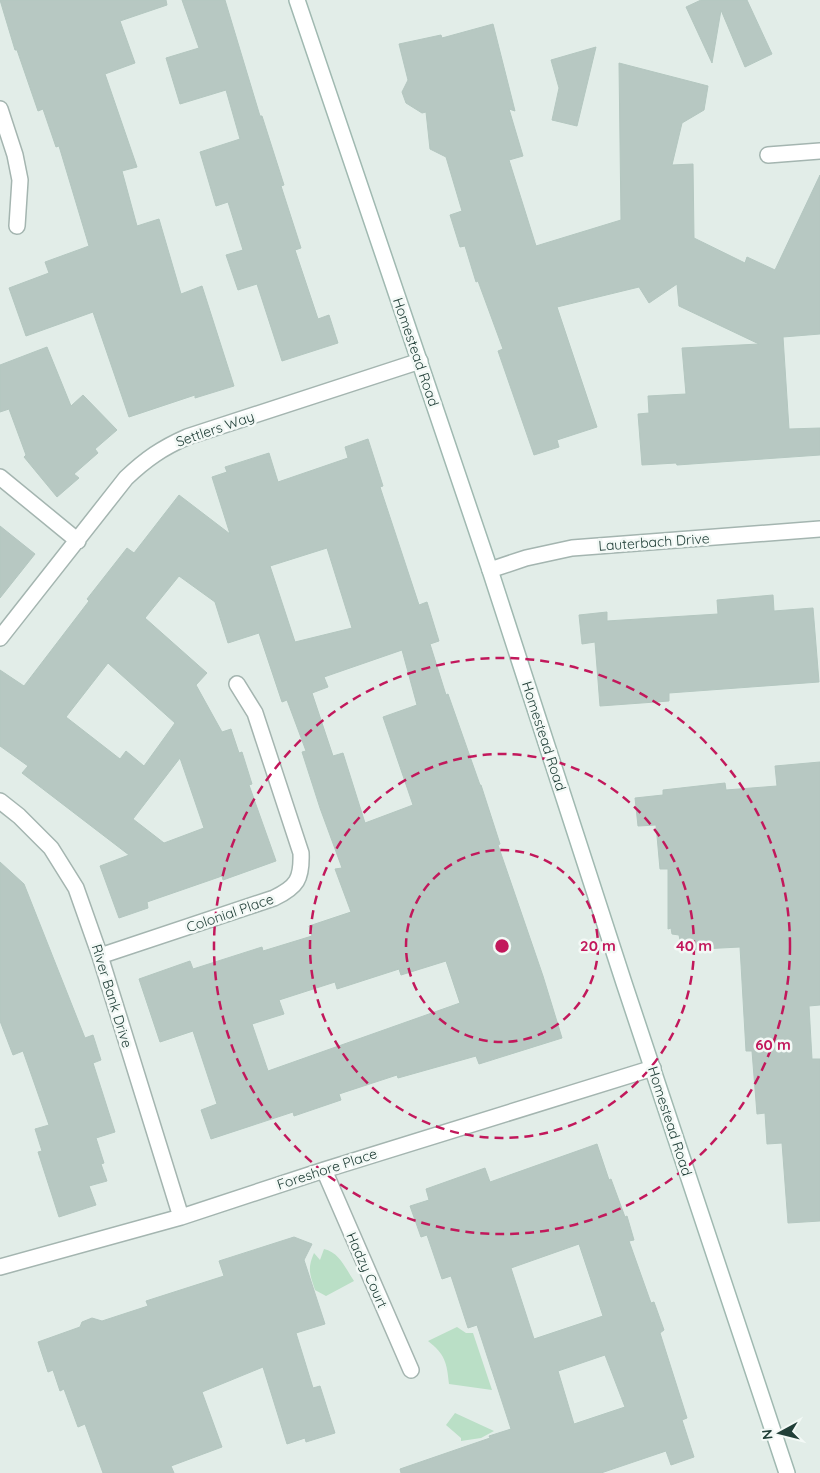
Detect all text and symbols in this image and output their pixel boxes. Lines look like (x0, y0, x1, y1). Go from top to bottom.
street label: Homestead Road (389, 295, 443, 409)
street label: Settlers Way (173, 407, 257, 451)
street label: Lauterbach Drive (598, 529, 710, 555)
street label: Homestead Road (518, 679, 570, 793)
street label: Colonial Place (184, 890, 276, 936)
text: 20 m (580, 936, 616, 955)
text: 40 m (676, 936, 712, 955)
centre of rings (493, 937, 511, 955)
street label: River Bank Drive (88, 942, 136, 1050)
text: 60 m (755, 1035, 791, 1054)
street label: Homestead Road (644, 1064, 696, 1178)
street label: Foreshore Place (275, 1144, 379, 1194)
street label: Hadzy Court (342, 1229, 392, 1311)
north arrow (755, 1408, 805, 1458)
text: N (758, 1428, 777, 1441)

